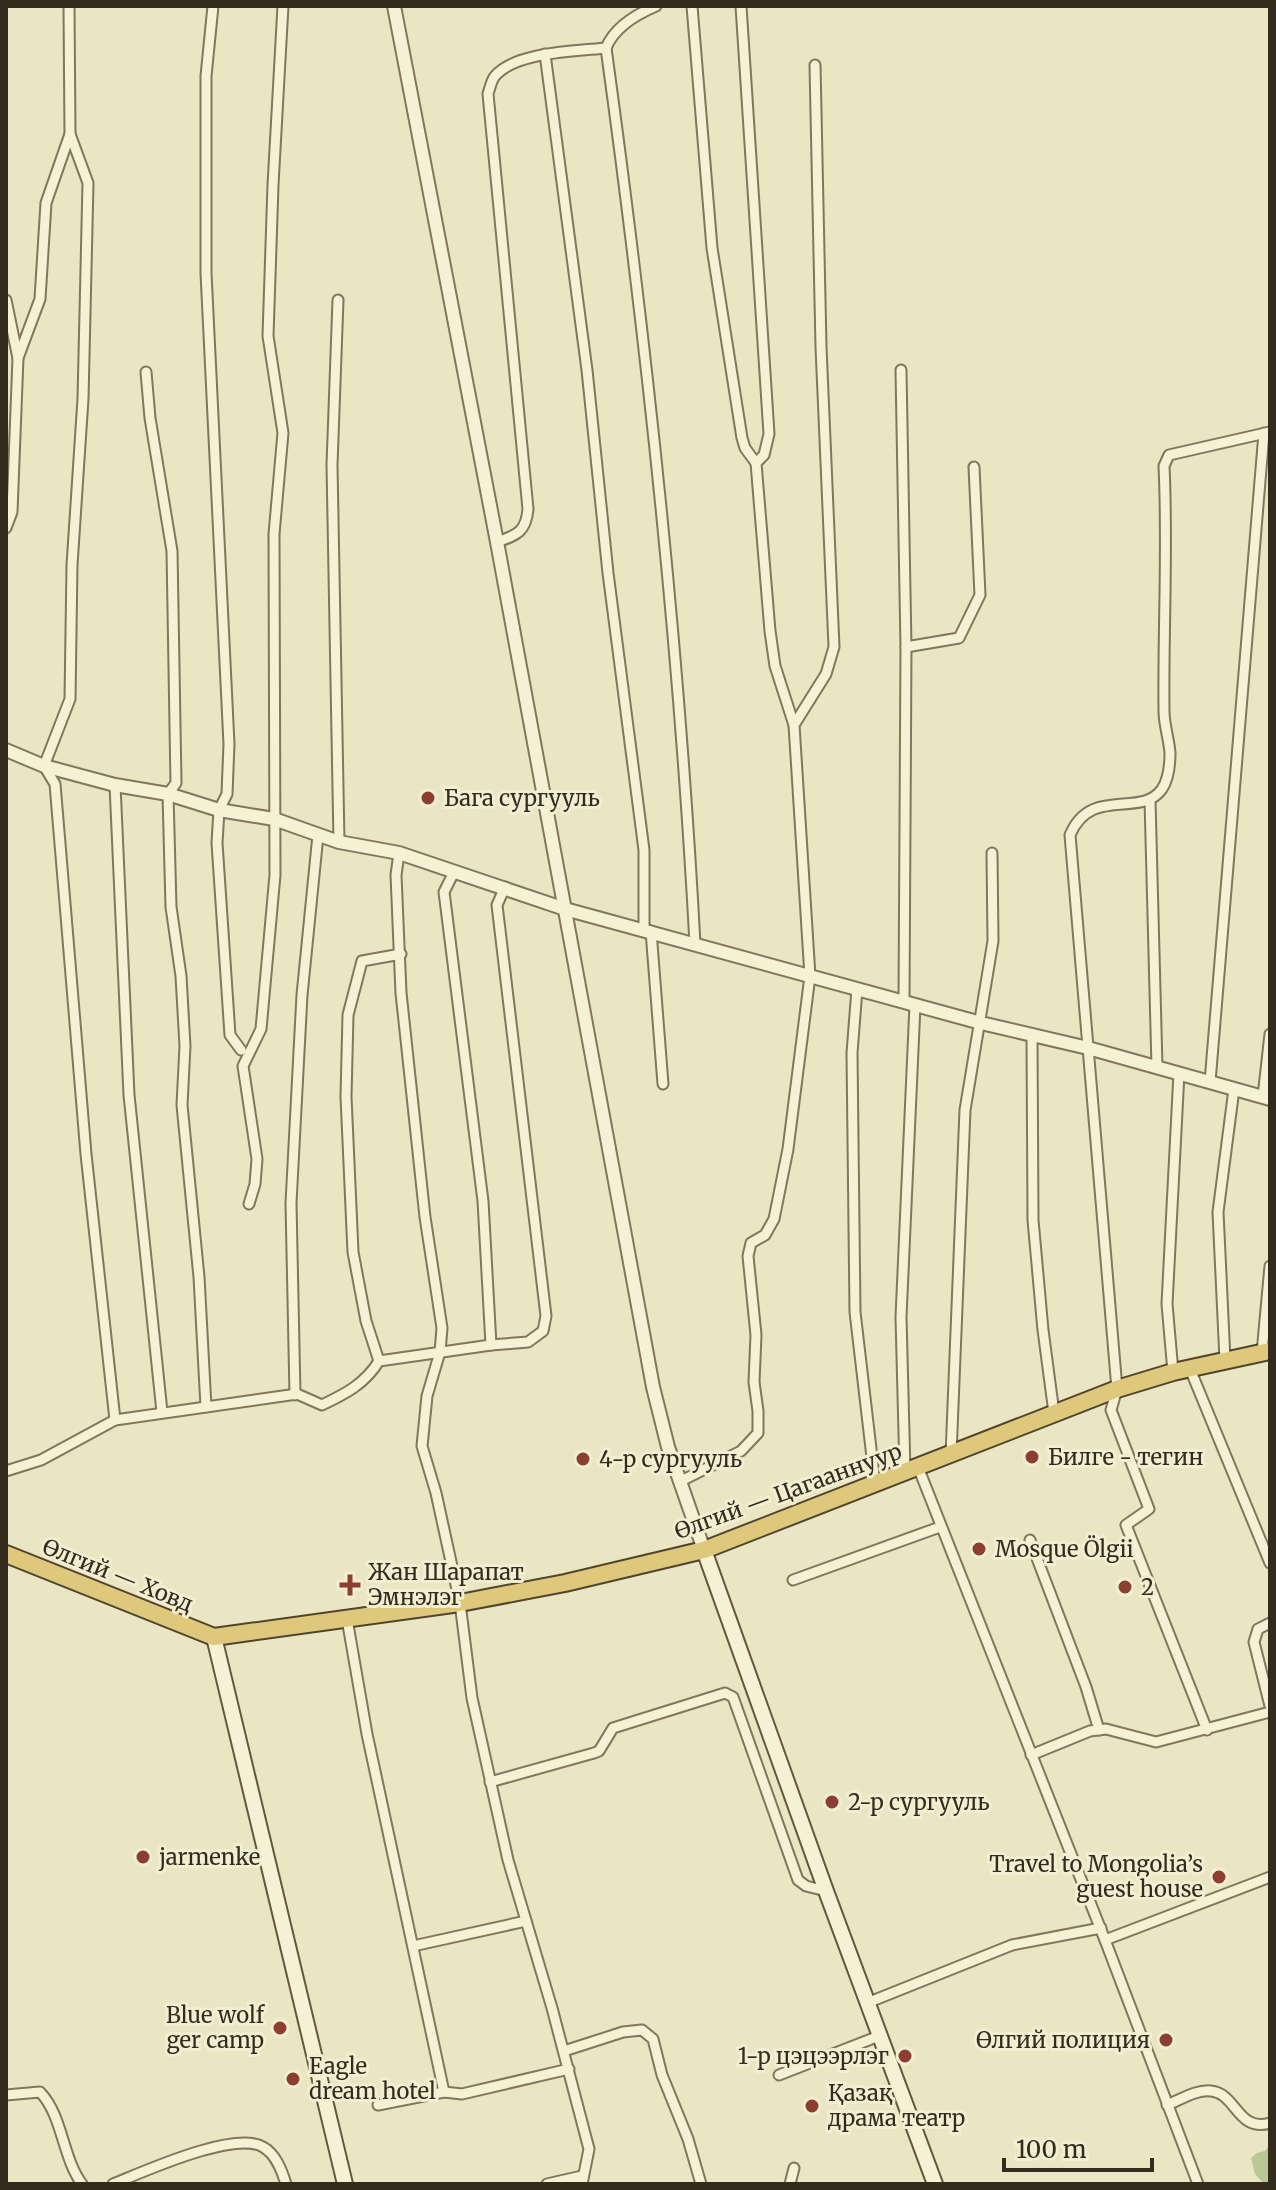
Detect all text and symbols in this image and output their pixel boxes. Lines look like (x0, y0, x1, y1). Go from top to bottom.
place label: Бага сургууль (444, 784, 600, 812)
marker: Бага сургууль (419, 789, 437, 807)
street label: Өлгий — Цагааннуур (671, 1437, 905, 1545)
place label: Билге - тегин (1048, 1443, 1203, 1471)
place label: 4-р сургууль (599, 1445, 742, 1473)
marker: Билге - тегин (1023, 1448, 1041, 1466)
marker: 4-р сургууль (574, 1450, 592, 1468)
street label: Өлгий — Ховд (39, 1532, 197, 1618)
place label: Mosque Ölgii (995, 1535, 1134, 1563)
marker: Mosque Ölgii (970, 1540, 988, 1558)
place label: Жан Шарапат Эмнэлэг (368, 1558, 524, 1611)
place label: 2 (1141, 1573, 1154, 1601)
marker: Жан Шарапат Эмнэлэг (339, 1574, 361, 1596)
marker: 2 (1116, 1578, 1134, 1596)
place label: 2-р сургууль (848, 1788, 990, 1816)
marker: 2-р сургууль (823, 1793, 841, 1811)
place label: jarmenke (158, 1843, 260, 1871)
marker: jarmenke (134, 1848, 152, 1866)
place label: Travel to Mongolia’s guest house (989, 1850, 1203, 1903)
marker: Travel to Mongolia’s guest house (1210, 1868, 1228, 1886)
place label: Blue wolf ger camp (166, 2001, 266, 2054)
marker: Blue wolf ger camp (271, 2019, 289, 2037)
place label: Өлгий полиция (976, 2026, 1150, 2054)
marker: Өлгий полиция (1157, 2031, 1175, 2049)
place label: 1-р цэцээрлэг (738, 2042, 889, 2070)
marker: 1-р цэцээрлэг (896, 2047, 914, 2065)
place label: Eagle dream hotel (309, 2052, 436, 2105)
marker: Eagle dream hotel (284, 2070, 302, 2088)
place label: Қазақ драма театр (827, 2079, 965, 2132)
marker: Қазақ драма театр (803, 2097, 821, 2115)
scale bar (1004, 2122, 1152, 2172)
text: 100 m (1016, 2134, 1087, 2165)

